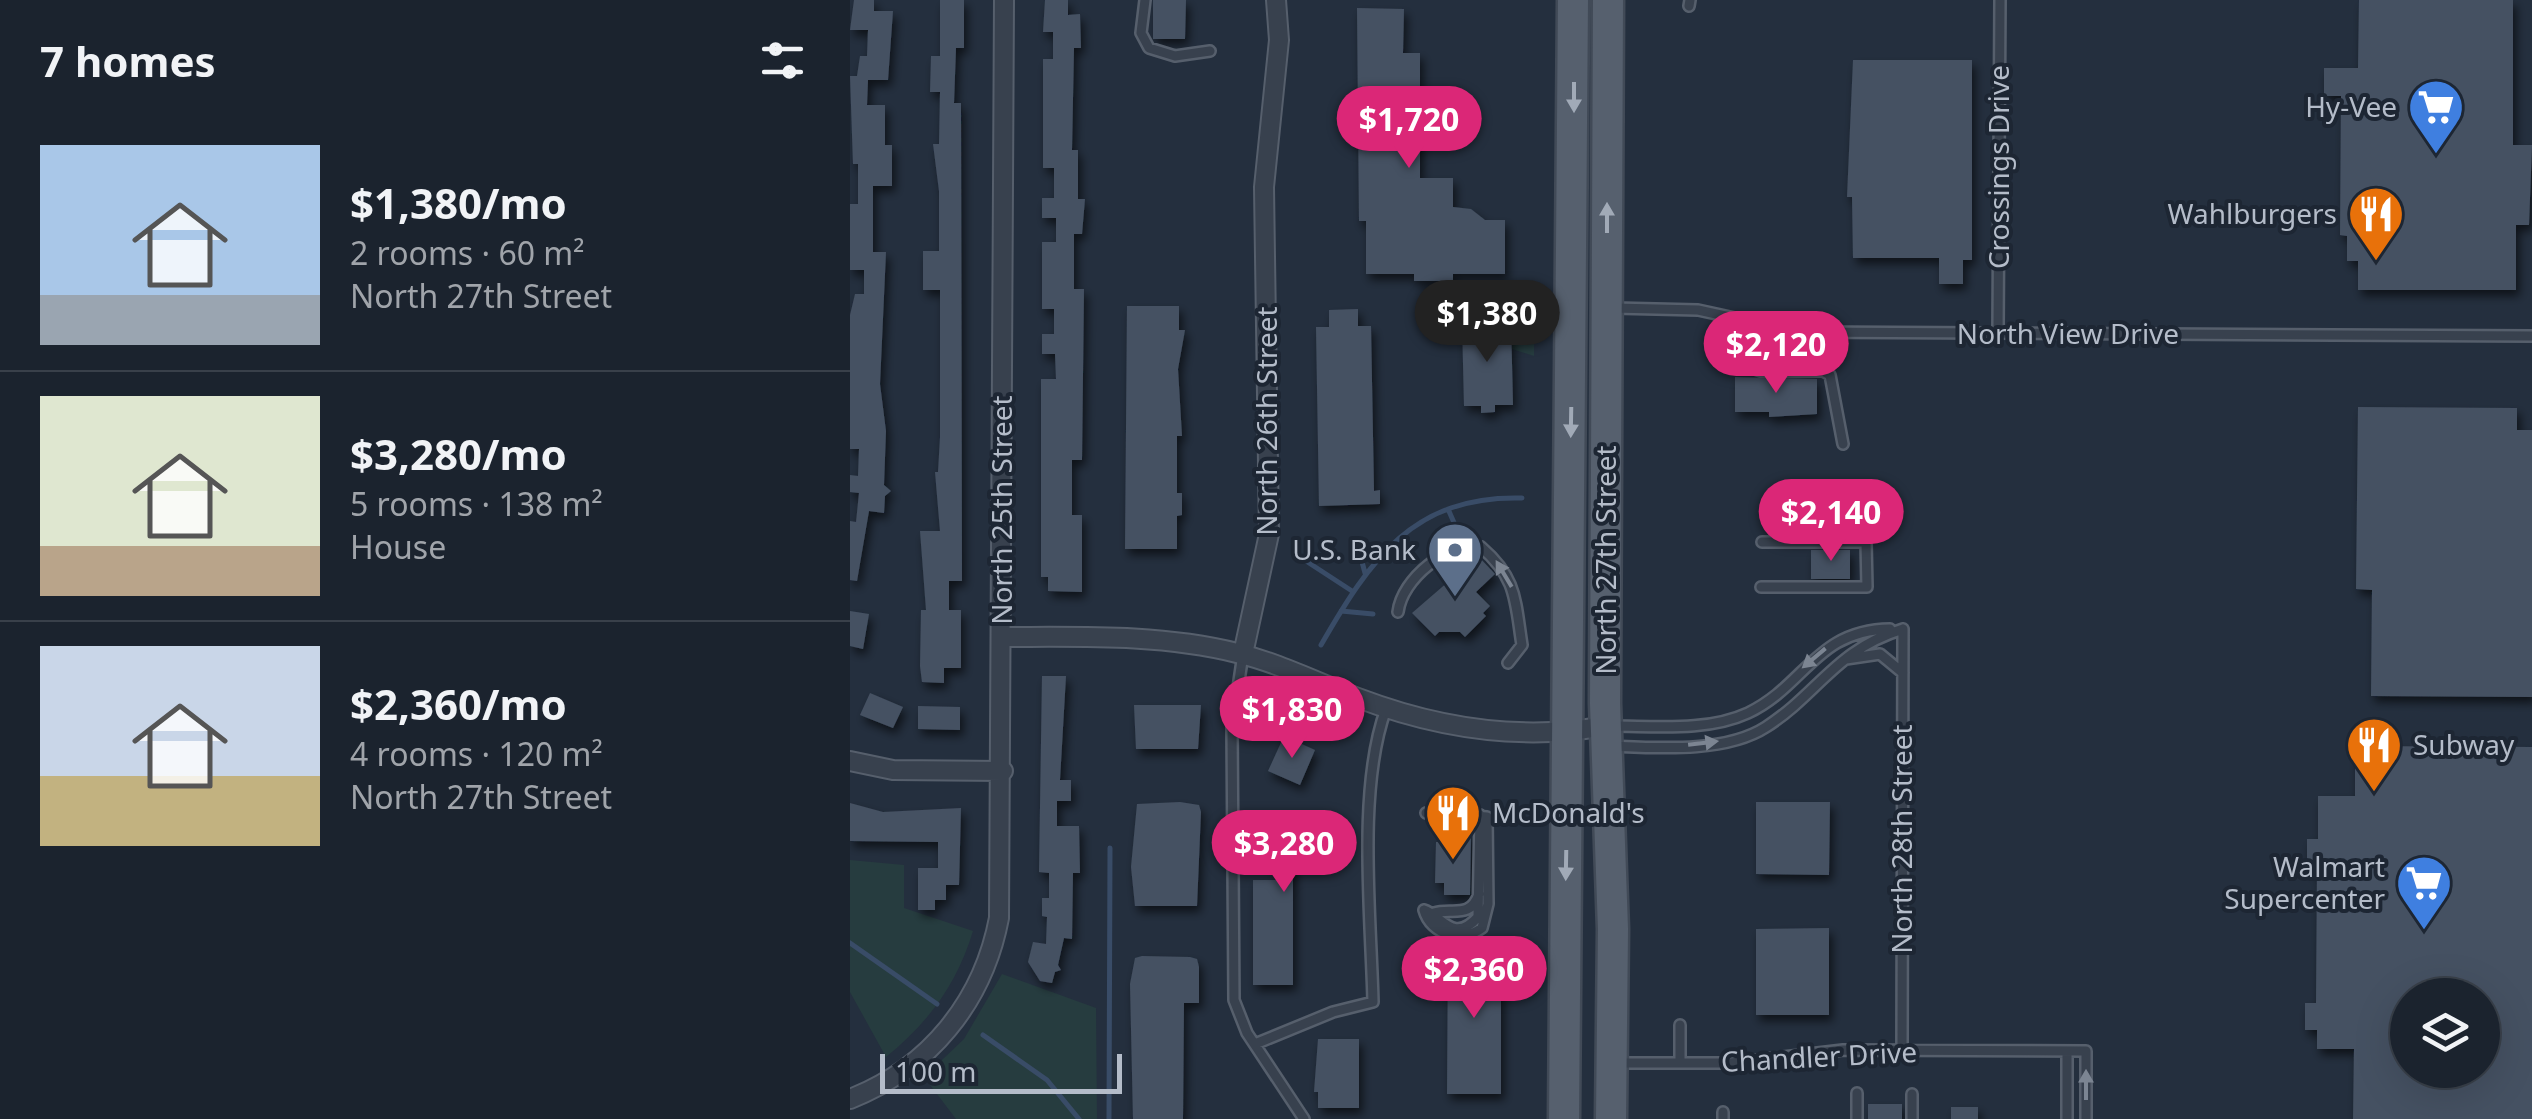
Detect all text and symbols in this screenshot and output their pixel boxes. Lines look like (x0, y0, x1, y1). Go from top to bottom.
text: 7 homes (40, 32, 216, 89)
icon: filters (755, 33, 810, 88)
street label: Crossings Drive (1979, 65, 2017, 269)
supermarket icon: Hy-Vee (2406, 77, 2466, 156)
one-way arrow (1566, 82, 1582, 114)
pin: $1,720 (1328, 86, 1490, 171)
place label: Hy-Vee (2305, 87, 2397, 125)
text: $1,720 (1359, 97, 1459, 140)
text: $1,380/mo (350, 174, 567, 231)
restaurant icon: Wahlburgers (2346, 184, 2406, 263)
icon: home (120, 185, 240, 305)
place label: Wahlburgers (2167, 194, 2337, 232)
one-way arrow (1599, 201, 1615, 233)
text: 2 rooms · 60 m² (350, 231, 584, 274)
text: North 27th Street (350, 274, 612, 317)
pin: $1,380 (1406, 280, 1568, 365)
text: $1,380 (1437, 291, 1537, 334)
street label: North 26th Street (1247, 306, 1285, 536)
pin: $2,120 (1695, 311, 1857, 396)
street label: North View Drive (1957, 314, 2179, 352)
text: $2,120 (1726, 322, 1826, 365)
street label: North 25th Street (982, 395, 1020, 625)
one-way arrow (1563, 407, 1579, 439)
text: $3,280/mo (350, 425, 567, 482)
icon: home (120, 436, 240, 556)
street label: North 27th Street (1586, 445, 1624, 675)
pin: $2,140 (1750, 479, 1912, 564)
text: 5 rooms · 138 m² (350, 482, 603, 525)
text: $2,140 (1781, 490, 1881, 533)
bank icon: U.S. Bank (1425, 520, 1485, 599)
text: House (350, 525, 446, 568)
place label: U.S. Bank (1292, 530, 1416, 568)
one-way arrow (1496, 560, 1514, 588)
one-way arrow (1802, 647, 1827, 669)
text: $2,360/mo (350, 675, 567, 732)
pin: $1,830 (1211, 676, 1373, 761)
icon: home (120, 686, 240, 806)
text: $1,830 (1242, 687, 1342, 730)
restaurant icon: Subway (2344, 715, 2404, 794)
street label: North 28th Street (1882, 724, 1920, 954)
place label: Subway (2413, 725, 2515, 763)
text: 4 rooms · 120 m² (350, 732, 603, 775)
one-way arrow (1688, 735, 1719, 751)
text: North 27th Street (350, 775, 612, 818)
restaurant icon: McDonald's (1423, 783, 1483, 862)
place label: McDonald's (1492, 793, 1645, 831)
pin: $3,280 (1203, 810, 1365, 895)
text: $3,280 (1234, 821, 1334, 864)
place label: Walmart Supercenter (2224, 847, 2385, 917)
one-way arrow (1558, 850, 1574, 882)
supermarket icon: Walmart Supercenter (2394, 853, 2454, 932)
pin: $2,360 (1393, 936, 1555, 1021)
text: $2,360 (1424, 947, 1524, 990)
map controls (2390, 978, 2500, 1088)
button: layers (2390, 978, 2500, 1088)
street label: Chandler Drive (1720, 1032, 1918, 1080)
scale bar (880, 1049, 1122, 1094)
text: 100 m (895, 1052, 977, 1090)
one-way arrow (2078, 1069, 2094, 1101)

